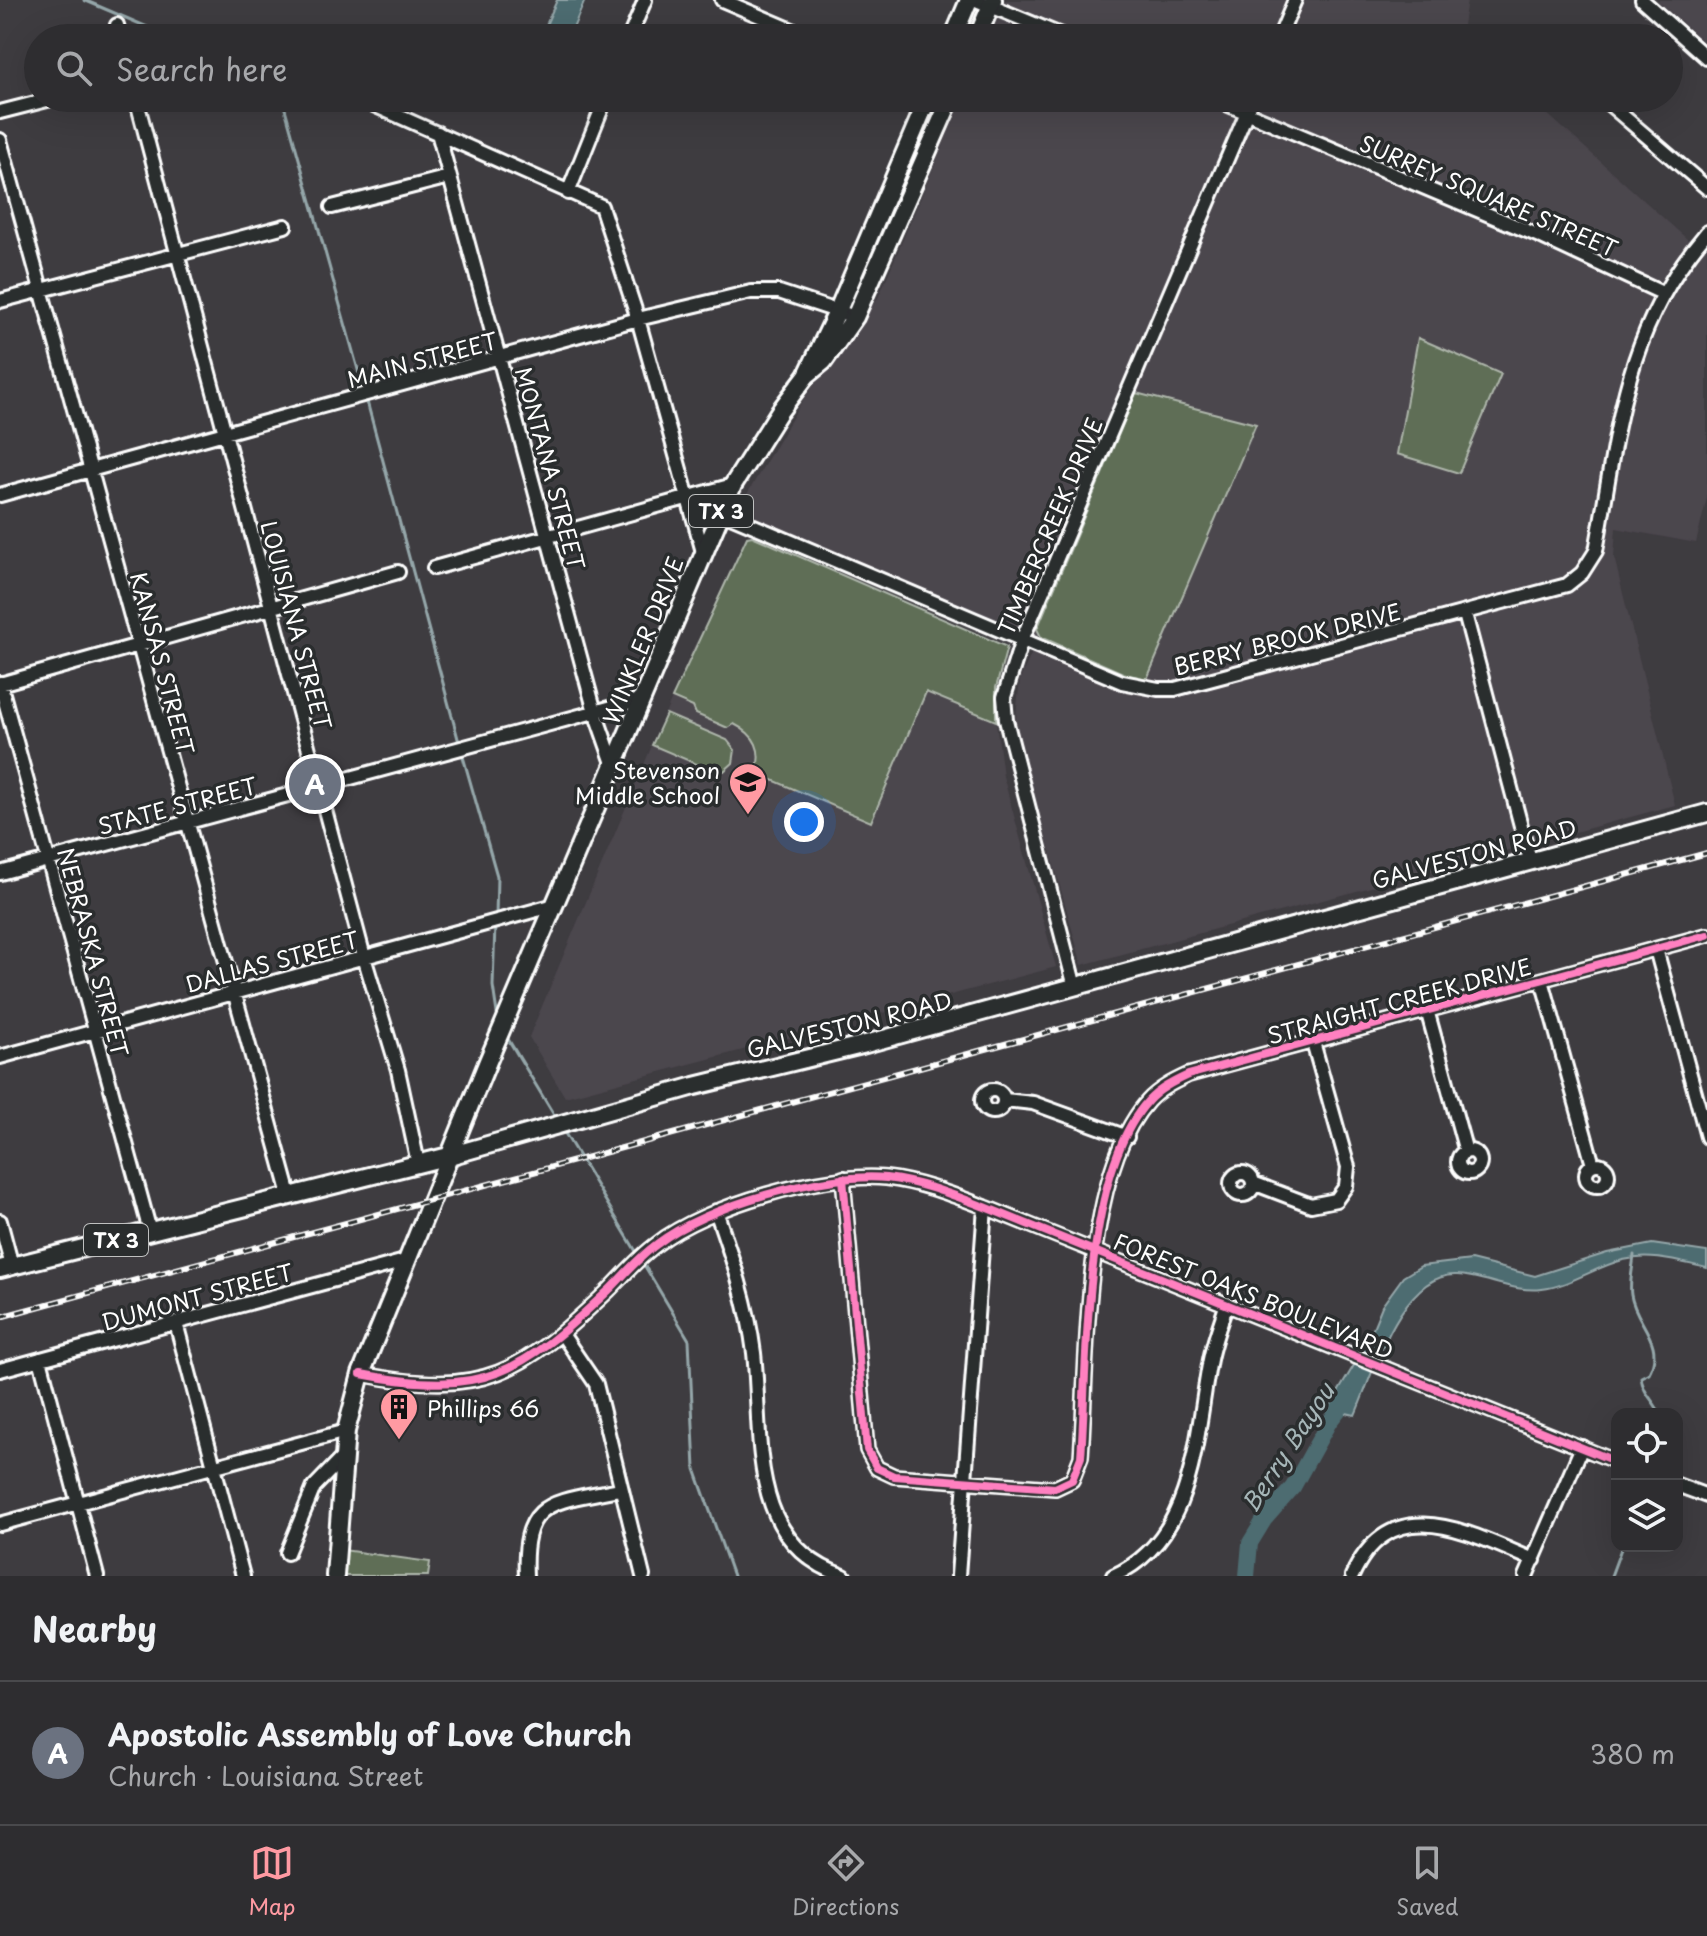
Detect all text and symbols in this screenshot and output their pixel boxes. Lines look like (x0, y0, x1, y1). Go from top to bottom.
search box (24, 24, 1683, 112)
icon: search (52, 46, 96, 90)
text: Search here (116, 46, 288, 91)
street label: SURREY SQUARE STREET (1355, 126, 1623, 264)
street label: MAIN STREET (343, 323, 501, 395)
street label: MONTANA STREET (508, 363, 594, 573)
street label: TIMBERCREEK DRIVE (988, 412, 1110, 640)
road number: TX 3 (689, 495, 753, 527)
street label: LOUISIANA STREET (253, 517, 341, 733)
street label: WINKLER DRIVE (593, 551, 691, 729)
street label: KANSAS STREET (123, 568, 203, 758)
street label: BERRY BROOK DRIVE (1170, 594, 1404, 682)
place label: Stevenson Middle School (575, 753, 720, 811)
pin: A (289, 754, 341, 814)
school or university icon: Stevenson Middle School (727, 761, 769, 816)
street label: STATE STREET (94, 768, 260, 842)
your location (784, 802, 824, 842)
street label: GALVESTON ROAD (1368, 810, 1580, 896)
street label: NEBRASKA STREET (50, 844, 138, 1060)
street label: DALLAS STREET (182, 922, 362, 1000)
street label: STRAIGHT CREEK DRIVE (1263, 949, 1535, 1051)
street label: GALVESTON ROAD (743, 983, 955, 1065)
road number: TX 3 (84, 1224, 148, 1256)
street label: FOREST OAKS BOULEVARD (1109, 1224, 1399, 1366)
street label: DUMONT STREET (98, 1255, 296, 1337)
water label: Berry Bayou (1232, 1374, 1343, 1519)
building icon: Phillips 66 (378, 1386, 420, 1441)
place label: Phillips 66 (427, 1391, 539, 1424)
map controls (1611, 1408, 1683, 1552)
button: locate (1611, 1408, 1683, 1480)
button: layers (1611, 1480, 1683, 1552)
text: Nearby (32, 1602, 157, 1654)
text: Apostolic Assembly of Love Church (108, 1711, 632, 1756)
text: A (48, 1734, 68, 1773)
text: 380 m (1590, 1734, 1675, 1773)
text: Church · Louisiana Street (108, 1756, 423, 1795)
tab: Map (248, 1841, 295, 1922)
tab: Directions (792, 1841, 899, 1922)
tab: Saved (1396, 1841, 1459, 1922)

